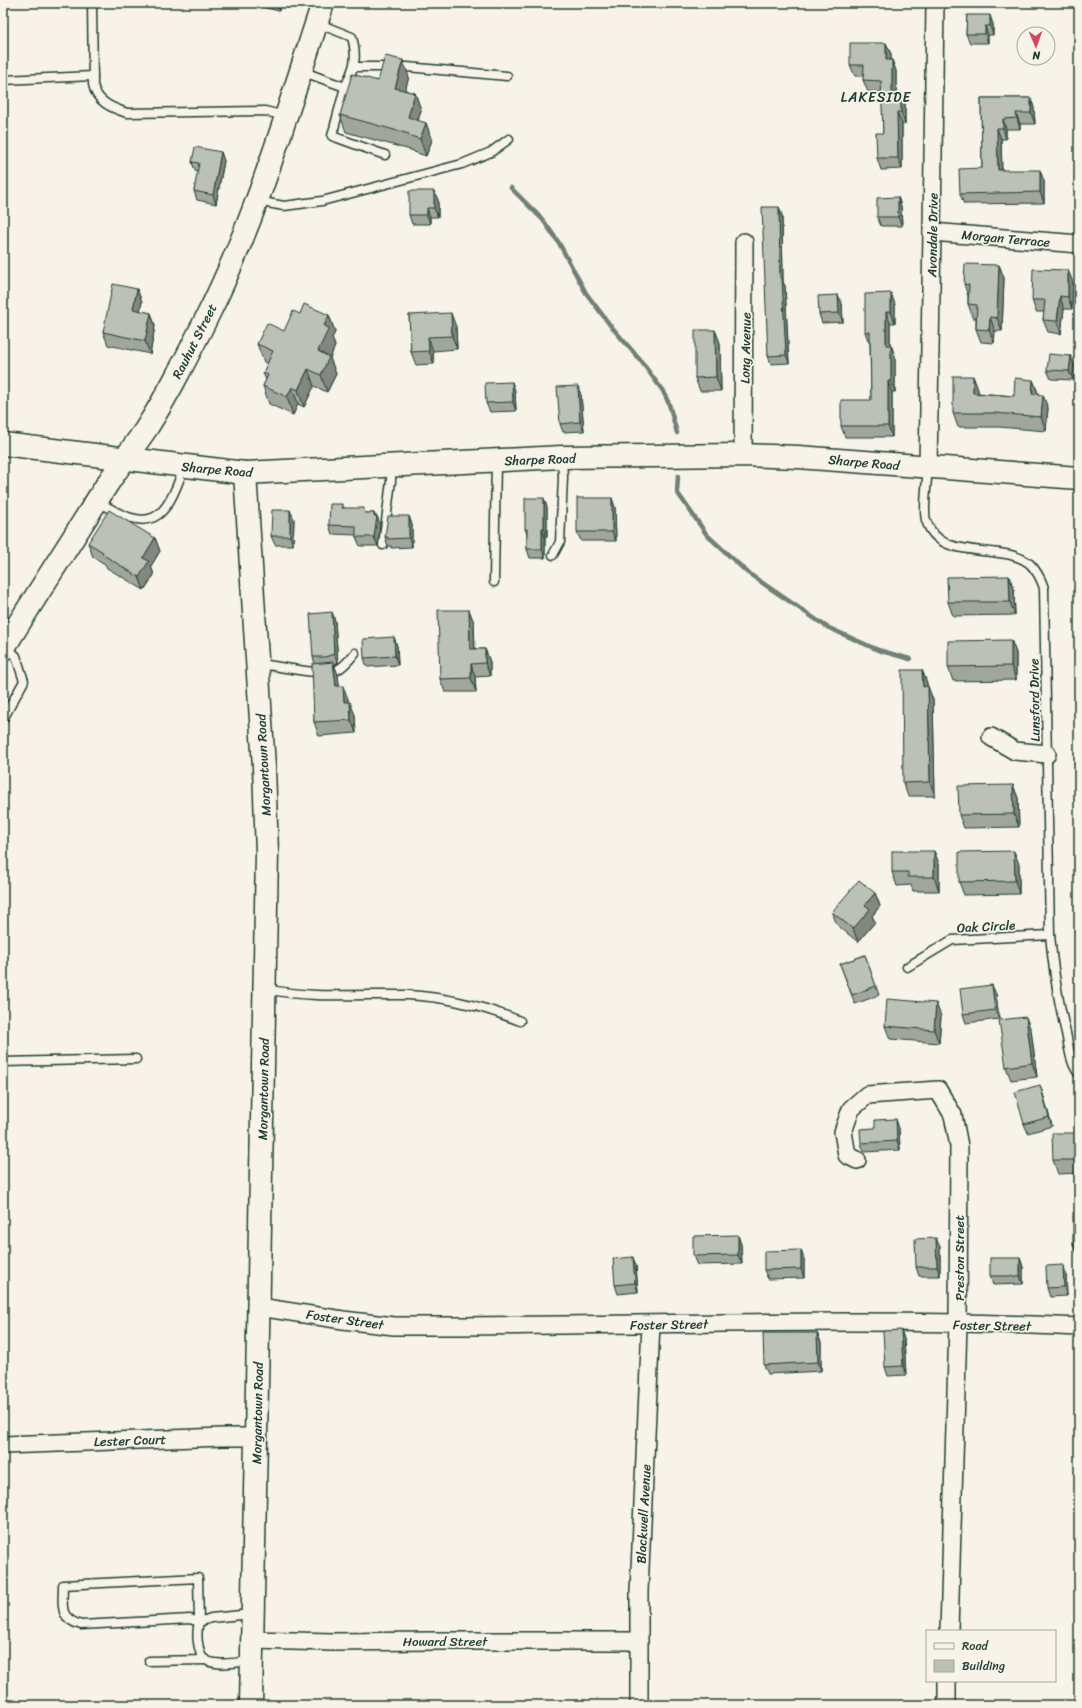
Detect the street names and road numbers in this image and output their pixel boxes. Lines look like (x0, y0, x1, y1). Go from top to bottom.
street label: Avondale Drive (920, 192, 945, 278)
street label: Morgan Terrace (961, 223, 1051, 254)
street label: Rauhut Street (166, 299, 223, 383)
street label: Long Avenue (733, 312, 758, 384)
street label: Sharpe Road (504, 447, 577, 472)
street label: Sharpe Road (827, 448, 902, 477)
street label: Sharpe Road (180, 455, 255, 484)
street label: Lunsford Drive (1022, 658, 1047, 742)
street label: Morgantown Road (249, 712, 278, 817)
street label: Oak Circle (956, 913, 1016, 940)
street label: Morgantown Road (251, 1037, 276, 1140)
street label: Preston Street (948, 1215, 971, 1301)
street label: Foster Street (305, 1303, 386, 1336)
street label: Foster Street (630, 1312, 709, 1337)
street label: Foster Street (953, 1313, 1032, 1338)
street label: Morgantown Road (245, 1361, 270, 1464)
street label: Lester Court (93, 1428, 167, 1453)
street label: Blackwell Avenue (629, 1463, 658, 1564)
street label: Howard Street (403, 1630, 488, 1653)

